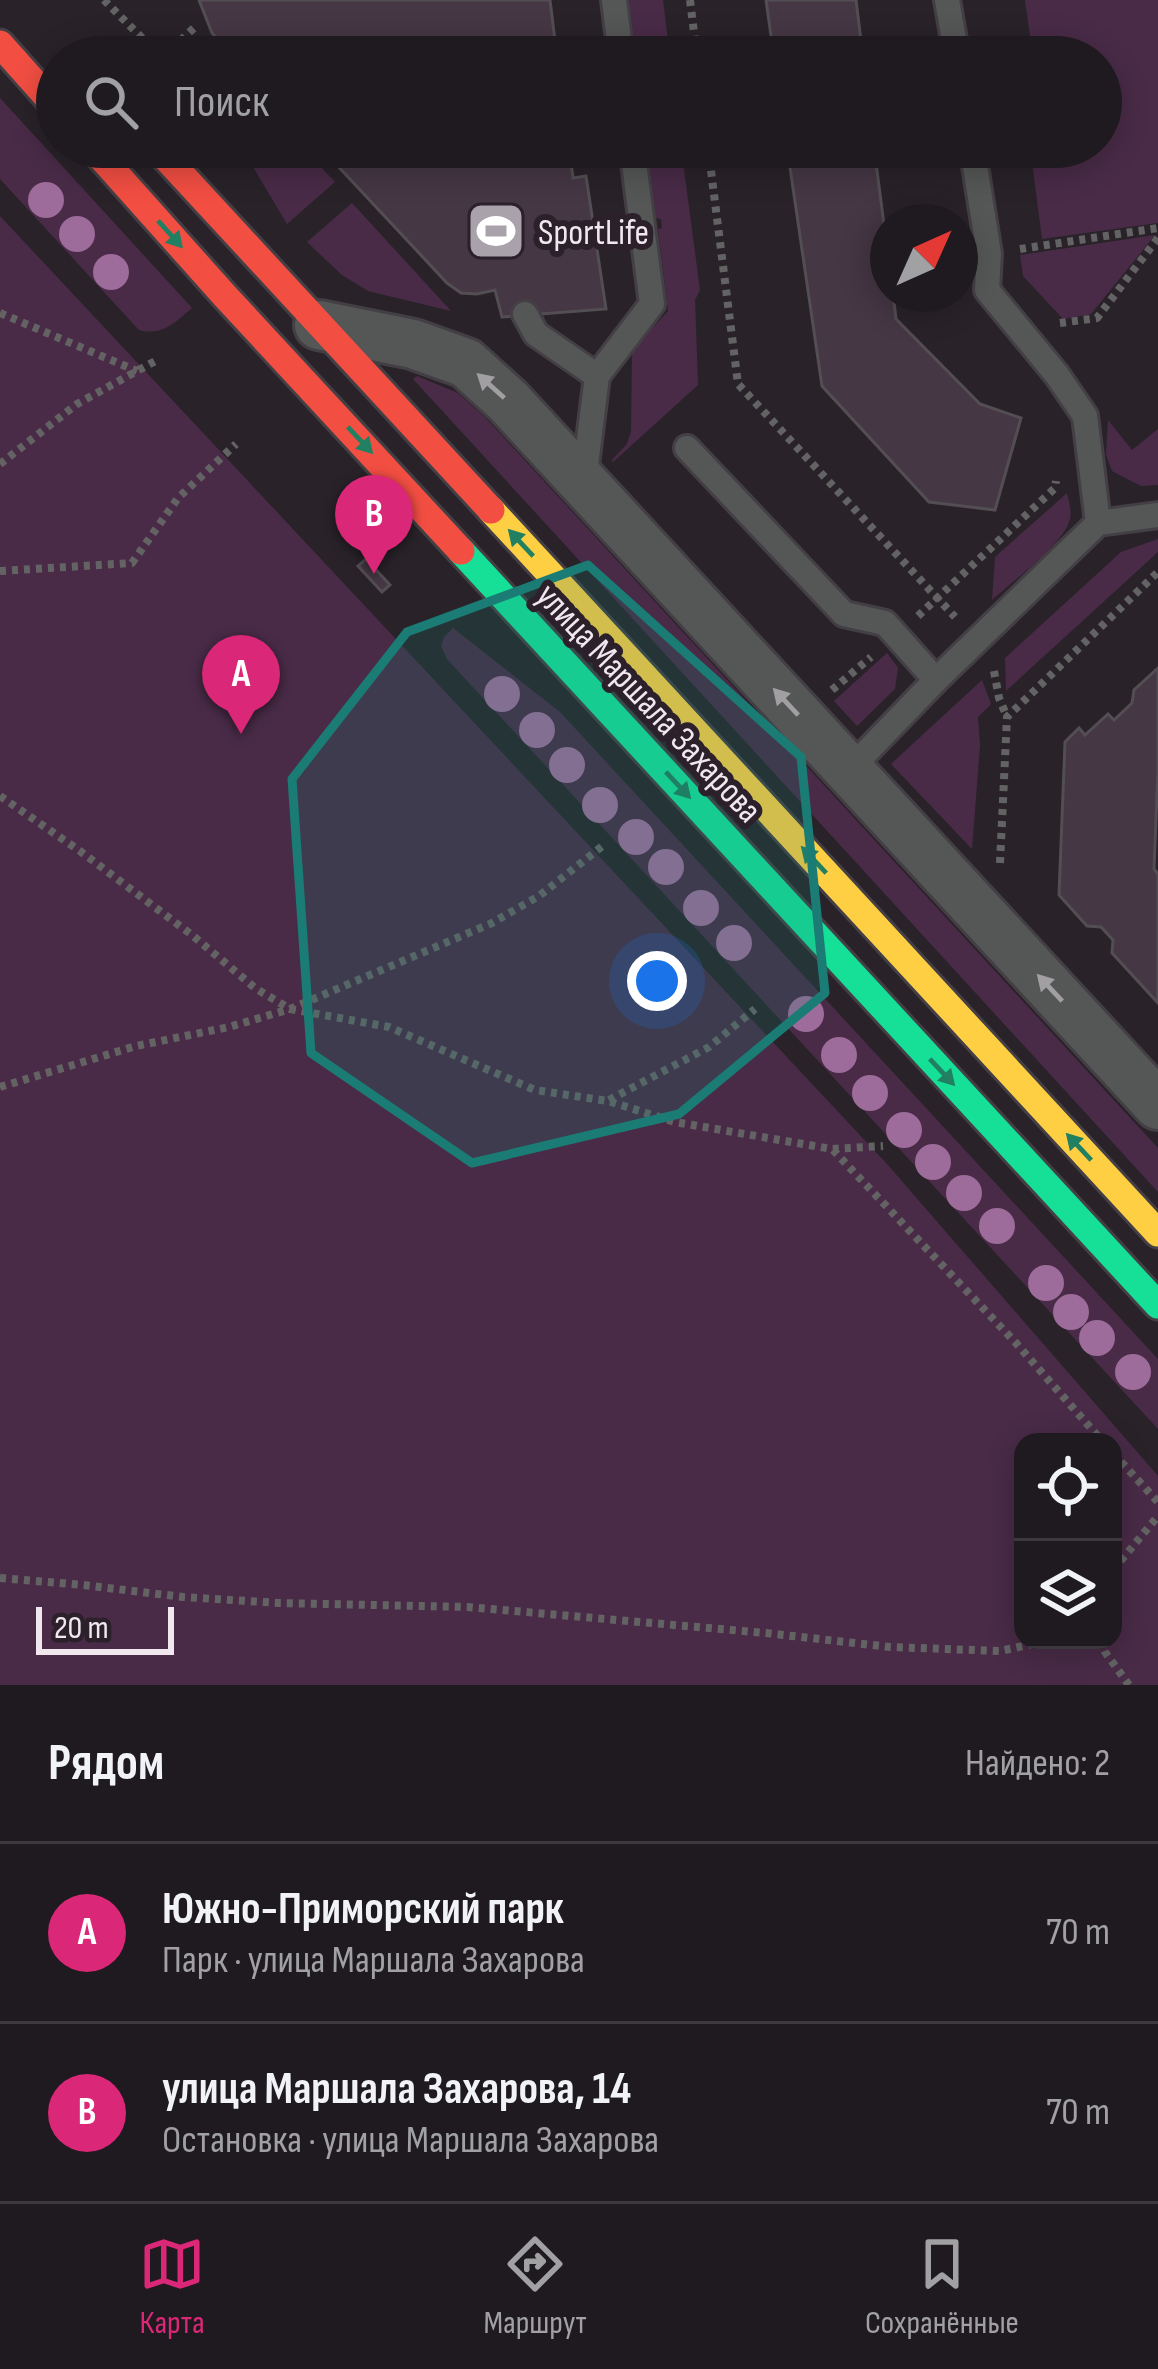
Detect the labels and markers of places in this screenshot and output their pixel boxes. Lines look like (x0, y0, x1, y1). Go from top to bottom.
sports icon: SportLife (465, 200, 527, 262)
place label: SportLife (538, 212, 649, 255)
pin: B (335, 475, 413, 574)
pin: A (202, 635, 280, 734)

